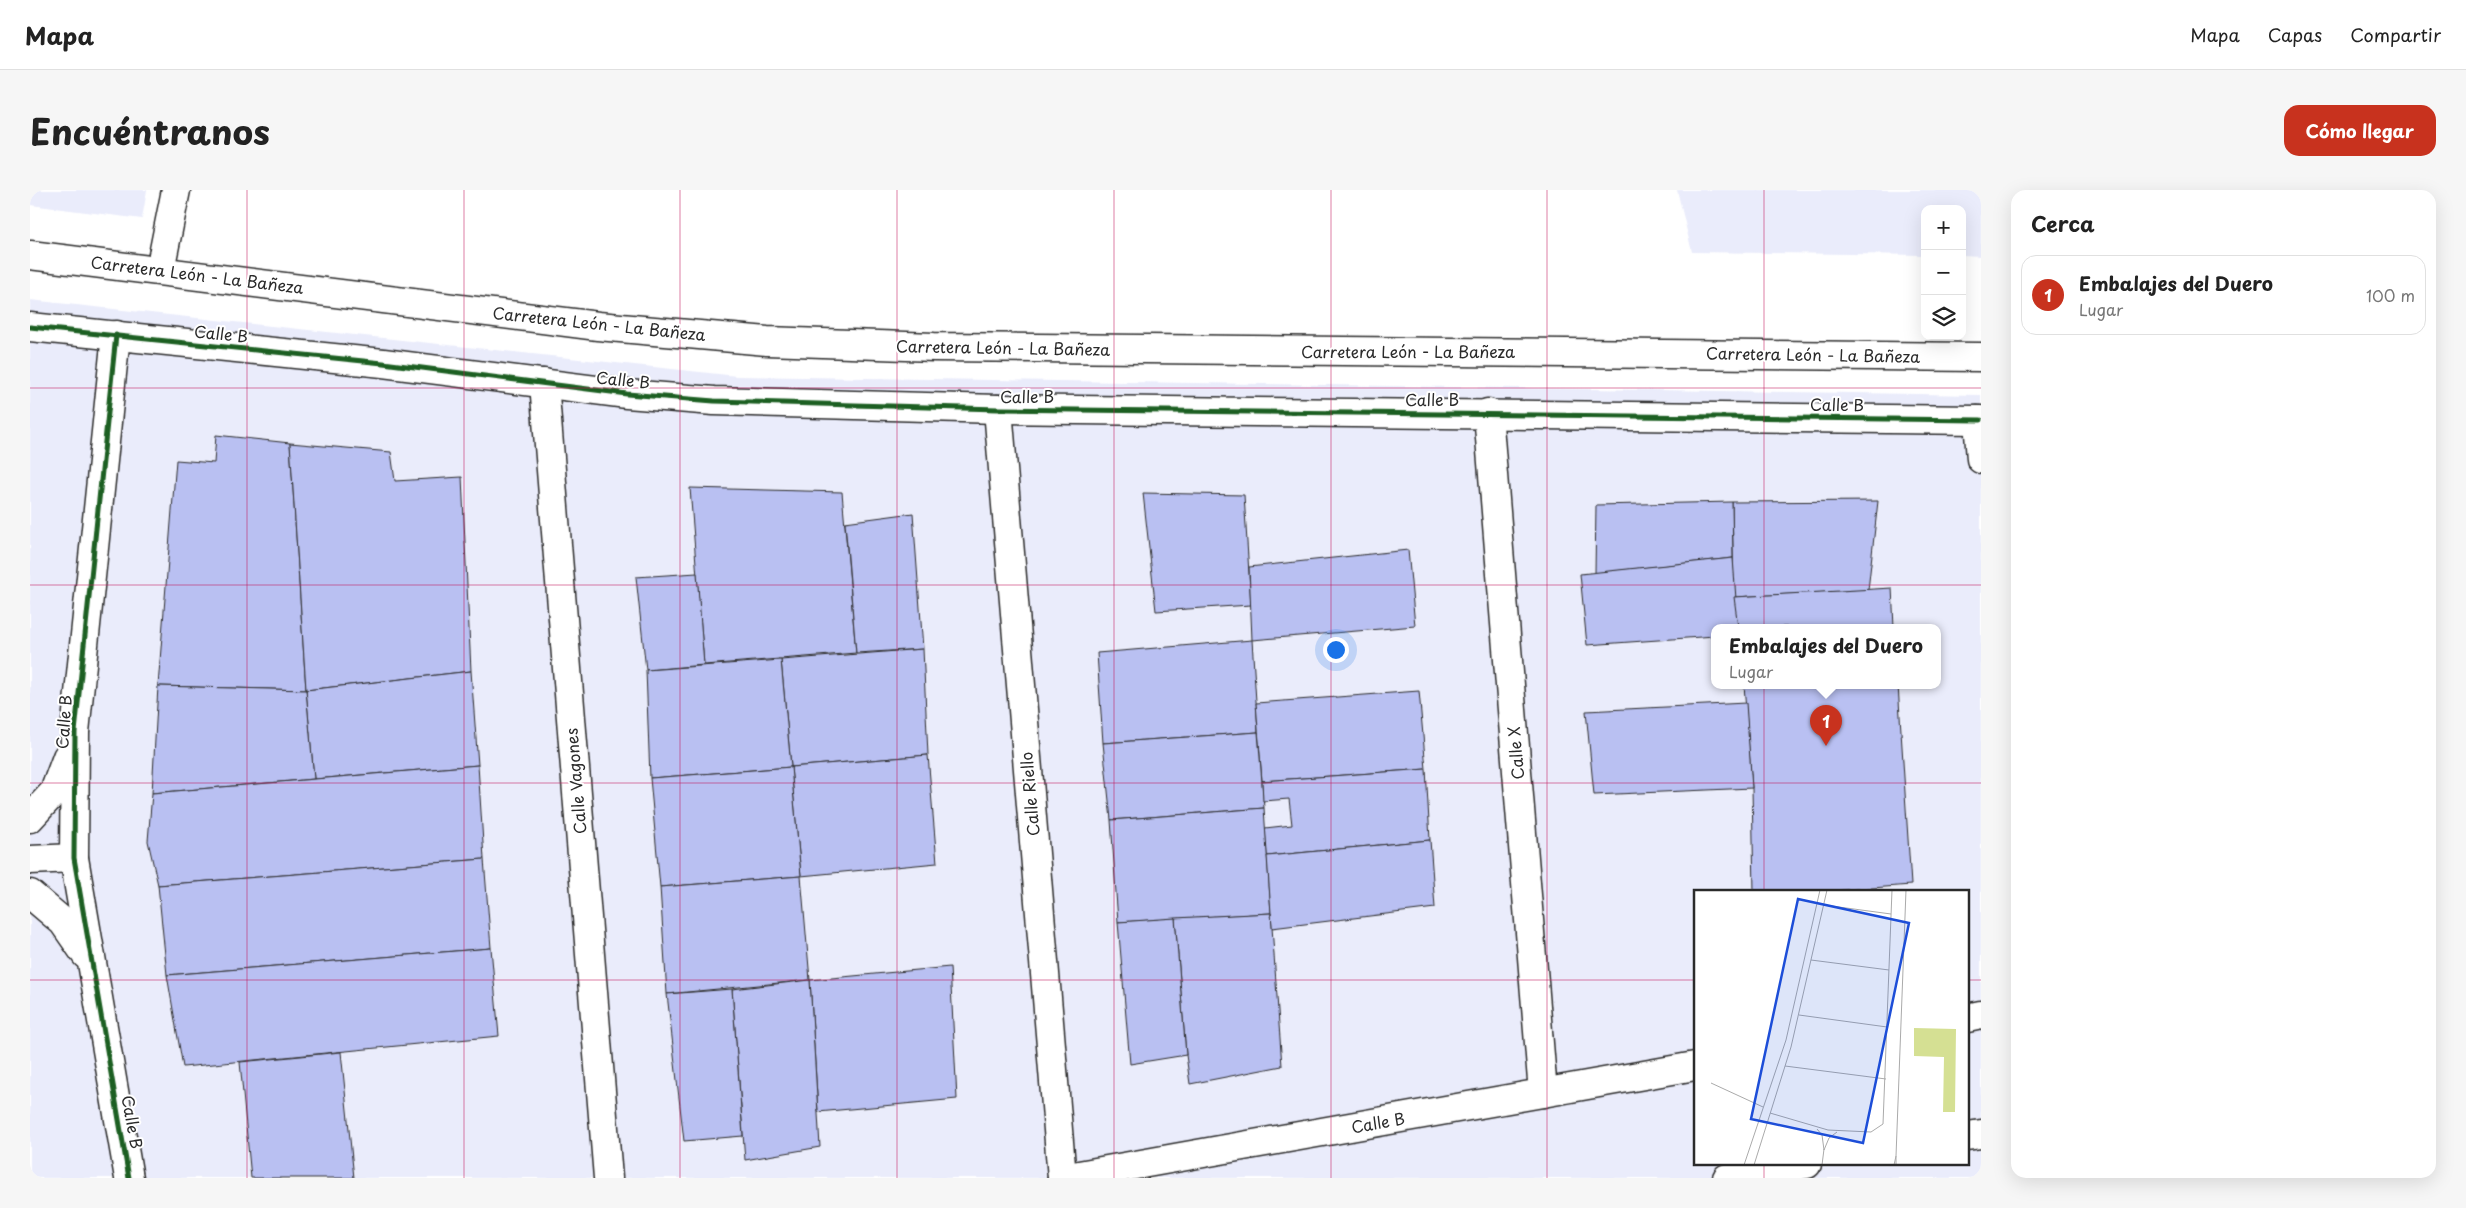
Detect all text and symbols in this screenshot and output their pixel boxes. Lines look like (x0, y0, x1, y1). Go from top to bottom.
text: Mapa (25, 17, 94, 53)
text: Mapa (2190, 21, 2240, 48)
text: Capas (2268, 21, 2322, 48)
text: Compartir (2350, 21, 2441, 48)
text: Encuéntranos (30, 104, 270, 157)
button: Cómo llegar (2284, 105, 2436, 156)
map controls (1921, 205, 1966, 340)
button: + (1921, 205, 1966, 250)
text: Cerca (2031, 207, 2095, 239)
street label: Carretera León - La Bañeza (89, 249, 305, 299)
button: − (1921, 250, 1966, 295)
text: Embalajes del Duero (2079, 269, 2273, 297)
text: 1 (2044, 283, 2052, 307)
text: 100 m (2366, 283, 2415, 307)
button: layers (1921, 295, 1966, 340)
text: Lugar (2079, 297, 2123, 321)
street label: Carretera León - La Bañeza (491, 300, 707, 346)
street label: Calle B (193, 318, 249, 348)
street label: Carretera León - La Bañeza (896, 333, 1110, 361)
street label: Carretera León - La Bañeza (1301, 339, 1515, 363)
street label: Carretera León - La Bañeza (1706, 340, 1920, 368)
street label: Calle B (595, 364, 651, 394)
street label: Calle B (1000, 384, 1054, 408)
street label: Calle B (1405, 387, 1459, 411)
street label: Calle B (1810, 392, 1864, 416)
popup (1711, 624, 1941, 689)
text: Embalajes del Duero (1729, 631, 1923, 659)
your location (1323, 637, 1349, 663)
text: Lugar (1729, 659, 1773, 683)
street label: Calle B (49, 694, 77, 750)
pin: 1 (1810, 705, 1842, 746)
street label: Calle X (1501, 725, 1529, 781)
street label: Calle Vagones (558, 727, 592, 835)
street label: Calle Riello (1013, 751, 1045, 837)
inset map (1694, 890, 1968, 1166)
street label: Calle B (116, 1093, 149, 1151)
street label: Calle B (1349, 1106, 1407, 1139)

